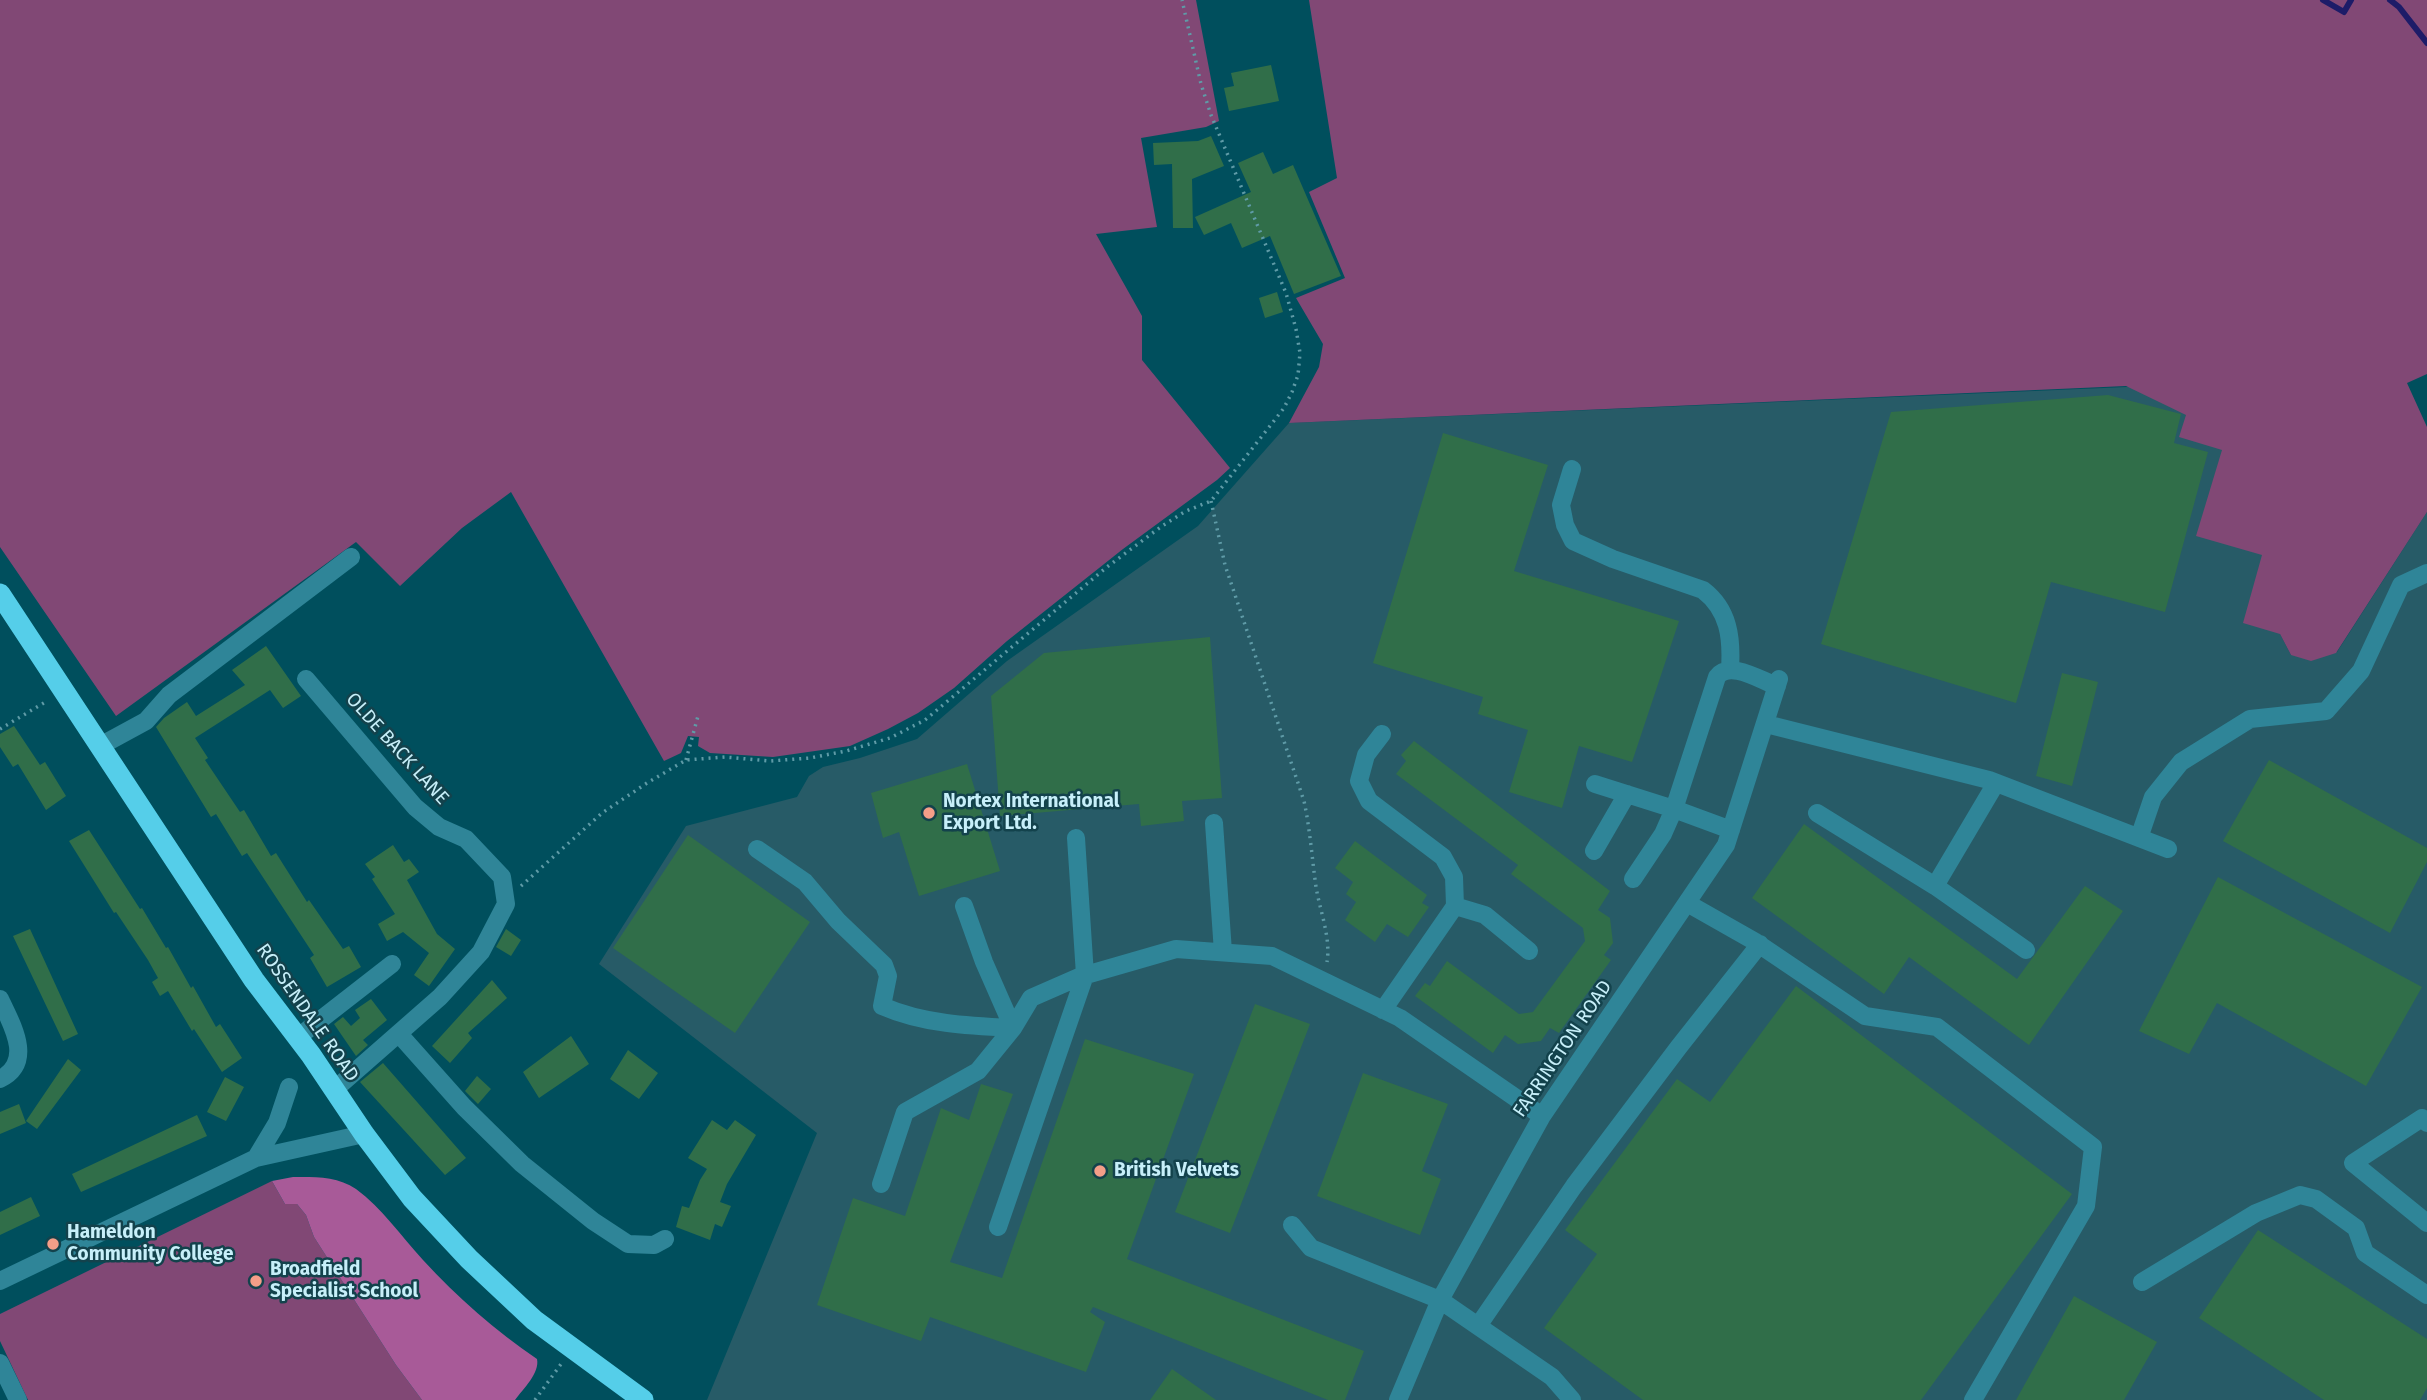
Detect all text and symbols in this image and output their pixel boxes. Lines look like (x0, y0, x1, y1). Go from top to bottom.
street label: OLDE BACK LANE (341, 688, 453, 810)
place label: Nortex International Export Ltd. (943, 791, 1119, 835)
marker: Nortex International Export Ltd. (921, 805, 937, 821)
street label: ROSSENDALE ROAD (251, 940, 363, 1086)
street label: FARRINGTON ROAD (1509, 976, 1617, 1122)
place label: British Velvets (1114, 1160, 1239, 1182)
marker: British Velvets (1092, 1163, 1108, 1179)
place label: Hameldon Community College (67, 1222, 233, 1266)
marker: Hameldon Community College (45, 1236, 61, 1252)
place label: Broadfield Specialist School (270, 1259, 418, 1303)
marker: Broadfield Specialist School (248, 1273, 264, 1289)

